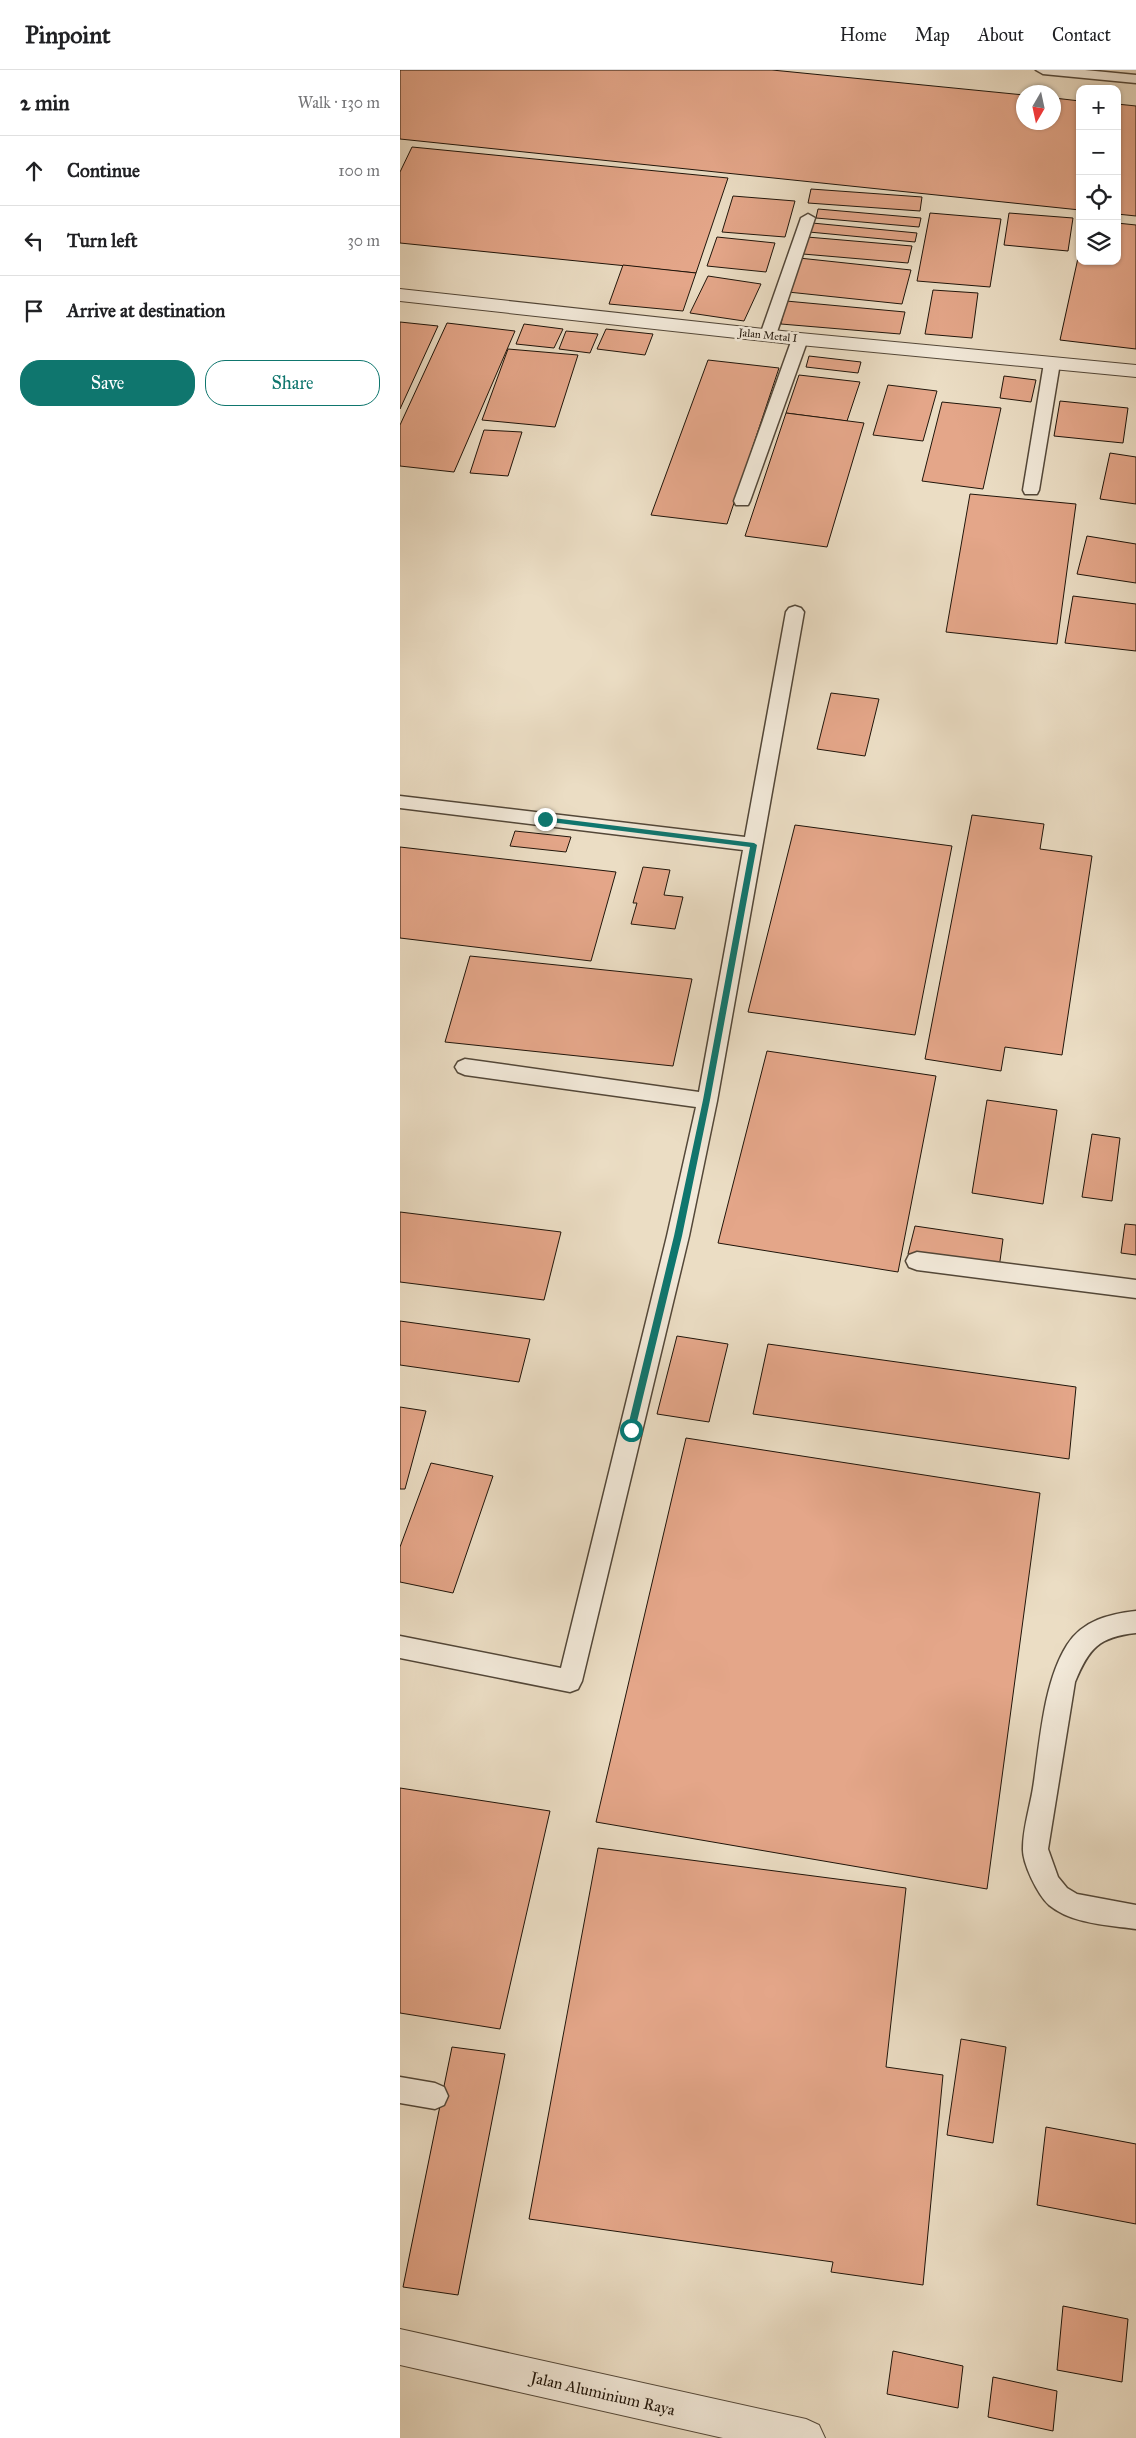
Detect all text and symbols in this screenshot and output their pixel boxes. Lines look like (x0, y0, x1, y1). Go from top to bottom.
text: Pinpoint (25, 20, 111, 50)
text: Home (840, 24, 887, 46)
text: Map (915, 24, 950, 46)
text: About (978, 24, 1024, 46)
text: Contact (1052, 24, 1111, 46)
north arrow (1016, 85, 1061, 130)
map controls (1076, 85, 1121, 265)
button: + (1076, 85, 1121, 130)
text: 2 min (20, 90, 70, 116)
text: Walk · 130 m (298, 93, 380, 112)
button: − (1076, 130, 1121, 175)
icon: ahead (20, 157, 48, 185)
text: Continue (67, 159, 140, 182)
text: 100 m (338, 161, 380, 180)
button: locate (1076, 175, 1121, 220)
button: layers (1076, 220, 1121, 265)
icon: left (20, 227, 48, 255)
text: Turn left (67, 229, 137, 252)
text: 30 m (347, 231, 380, 250)
icon: arrive (20, 297, 48, 325)
text: Arrive at destination (67, 299, 225, 322)
street label: Jalan Metal I (737, 326, 798, 346)
button: Save (20, 360, 195, 406)
button: Share (205, 360, 380, 406)
route end (534, 808, 557, 831)
route start (620, 1419, 643, 1442)
street label: Jalan Aluminium Raya (527, 2367, 677, 2420)

